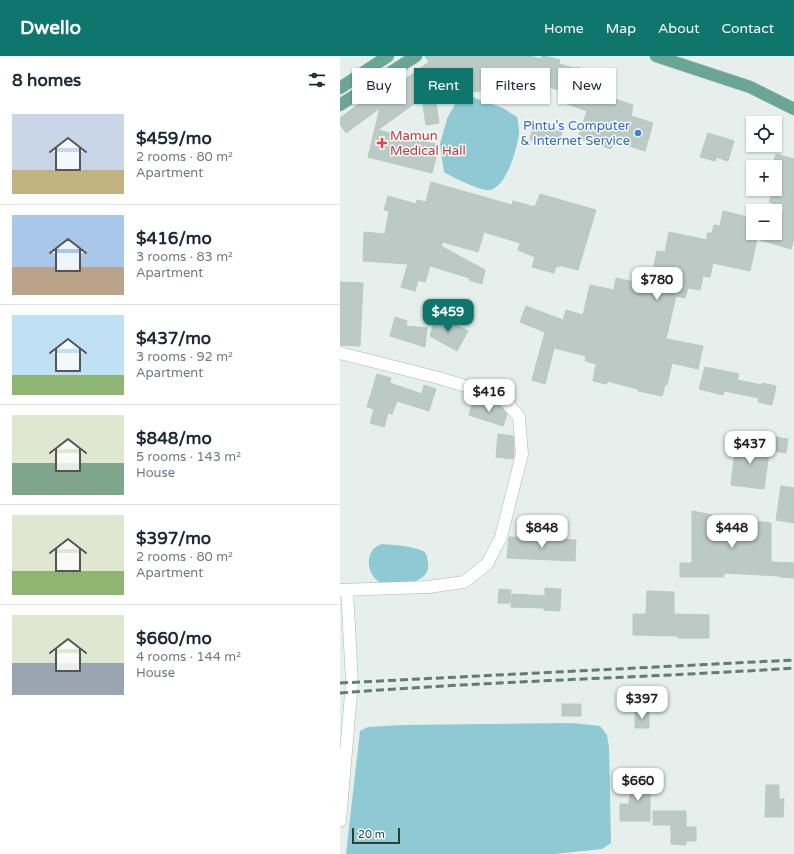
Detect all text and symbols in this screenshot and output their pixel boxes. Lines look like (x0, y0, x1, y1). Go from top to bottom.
text: Dwello (20, 17, 81, 39)
text: Home (544, 20, 584, 37)
text: Map (606, 20, 636, 37)
text: About (658, 20, 700, 37)
text: Contact (722, 20, 774, 37)
chip: Buy (352, 68, 406, 104)
chip: Rent (414, 68, 473, 104)
chip: Filters (481, 68, 550, 104)
chip: New (558, 68, 616, 104)
icon: filters (306, 69, 328, 91)
text: 8 homes (12, 70, 81, 91)
map controls (746, 116, 782, 240)
button: locate (746, 116, 782, 152)
place label: Pintu's Computer & Internet Service (520, 118, 630, 149)
text: $459/mo (136, 128, 212, 149)
place label: Mamun Medical Hall (390, 128, 466, 159)
marker: Pintu's Computer & Internet Service (633, 128, 643, 138)
icon: home (44, 130, 92, 178)
marker: Mamun Medical Hall (377, 138, 387, 148)
text: 2 rooms · 80 m² (136, 149, 233, 165)
button: + (746, 160, 782, 196)
text: Apartment (136, 165, 203, 181)
button: − (746, 204, 782, 240)
text: $416/mo (136, 228, 212, 249)
icon: home (44, 231, 92, 279)
text: 3 rooms · 83 m² (136, 249, 233, 265)
text: Apartment (136, 265, 203, 281)
pin: $780 (633, 267, 681, 301)
text: $780 (641, 272, 673, 288)
pin: $459 (424, 299, 472, 333)
text: $459 (432, 304, 464, 320)
text: $437/mo (136, 328, 211, 349)
icon: home (44, 331, 92, 379)
text: 3 rooms · 92 m² (136, 349, 233, 365)
text: Apartment (136, 365, 203, 381)
pin: $416 (465, 379, 513, 413)
text: $416 (473, 384, 505, 400)
text: $848/mo (136, 428, 212, 449)
icon: home (44, 431, 92, 479)
pin: $437 (726, 431, 774, 465)
text: $437 (734, 436, 766, 452)
text: 5 rooms · 143 m² (136, 449, 241, 465)
text: House (136, 465, 175, 481)
pin: $848 (518, 515, 566, 549)
pin: $448 (708, 515, 756, 549)
text: $848 (526, 520, 558, 536)
text: $448 (716, 520, 748, 536)
text: $397/mo (136, 528, 211, 549)
icon: home (44, 531, 92, 579)
text: 2 rooms · 80 m² (136, 549, 233, 565)
text: Apartment (136, 565, 203, 581)
text: $660/mo (136, 628, 212, 649)
icon: home (44, 631, 92, 679)
text: 4 rooms · 144 m² (136, 649, 241, 665)
text: House (136, 665, 175, 681)
pin: $397 (618, 686, 666, 720)
text: $397 (626, 691, 658, 707)
pin: $660 (614, 768, 662, 802)
text: $660 (622, 773, 654, 789)
scale bar (352, 826, 400, 845)
text: 20 m (358, 828, 385, 841)

